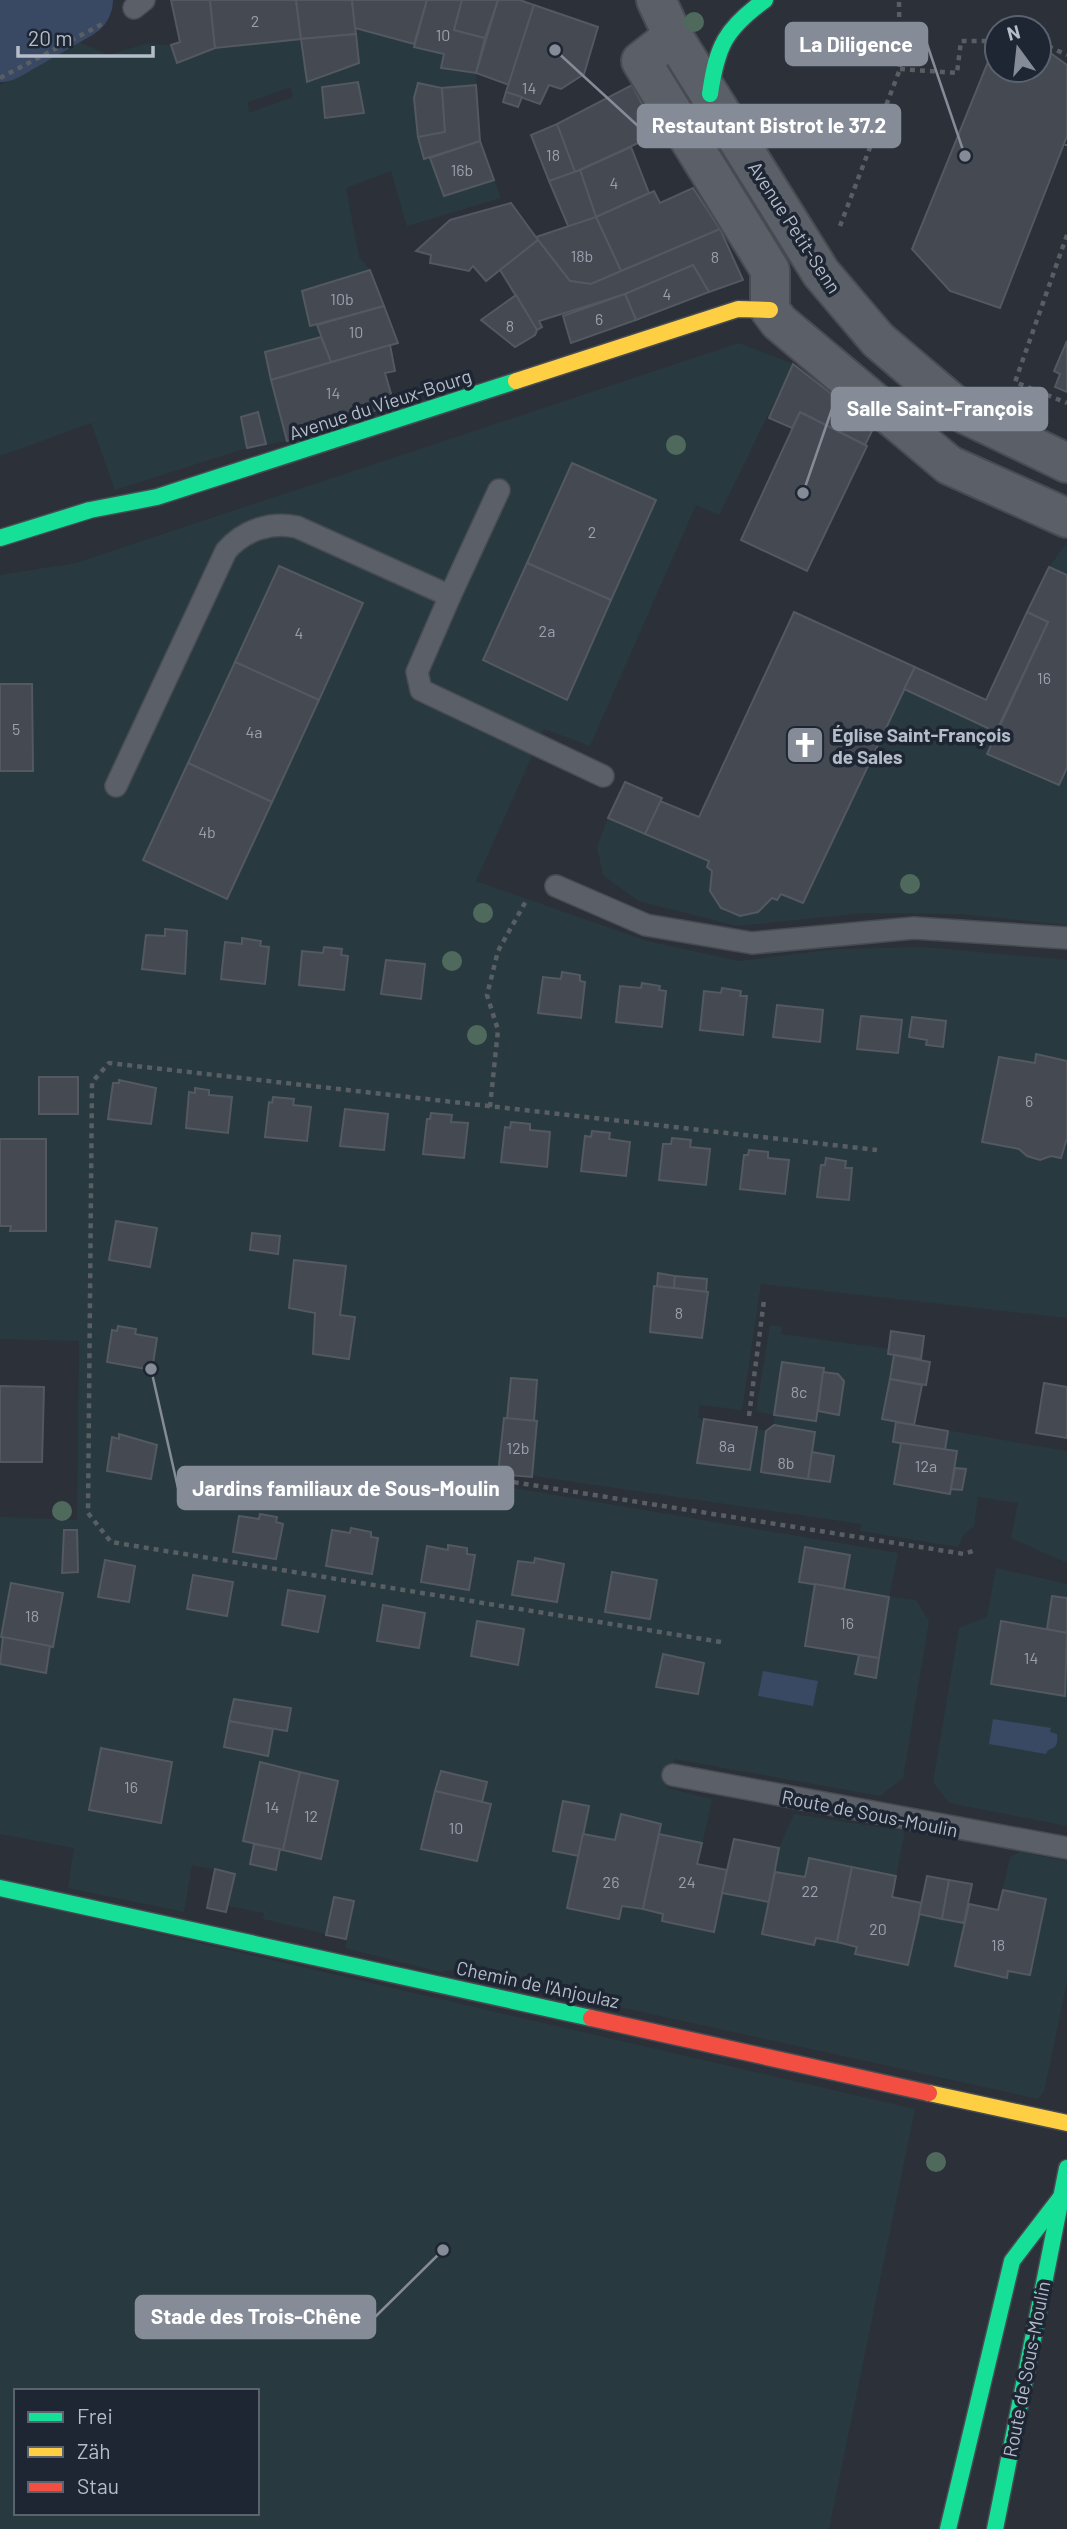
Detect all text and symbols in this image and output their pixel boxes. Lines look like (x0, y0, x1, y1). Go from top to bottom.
house number: 2 (251, 11, 259, 30)
scale bar (18, 14, 152, 58)
north arrow (983, 14, 1053, 84)
text: N (1004, 19, 1023, 45)
callout: La Diligence (786, 23, 927, 65)
text: 20 m (28, 25, 73, 50)
house number: 10 (436, 25, 450, 44)
text: La Diligence (799, 31, 913, 56)
house number: 14 (522, 78, 536, 97)
callout: Restautant Bistrot le 37.2 (638, 105, 900, 147)
text: Restautant Bistrot le 37.2 (652, 112, 886, 137)
house number: 18 (546, 145, 560, 164)
street label: Avenue Petit-Senn (744, 157, 846, 297)
house number: 16b (451, 160, 473, 179)
house number: 4 (610, 173, 618, 192)
house number: 18b (571, 246, 593, 265)
house number: 8 (711, 247, 719, 266)
house number: 4 (663, 284, 671, 303)
house number: 10b (330, 289, 354, 308)
house number: 6 (595, 309, 603, 328)
house number: 8 (506, 316, 514, 335)
house number: 10 (349, 322, 363, 341)
street label: Avenue du Vieux-Bourg (286, 364, 474, 444)
house number: 14 (326, 383, 340, 402)
callout: Salle Saint-François (832, 388, 1047, 430)
text: Salle Saint-François (847, 395, 1033, 420)
house number: 2 (588, 522, 596, 541)
house number: 2a (539, 621, 555, 640)
house number: 4 (295, 623, 303, 642)
house number: 16 (1037, 668, 1051, 687)
house number: 5 (12, 719, 20, 738)
house number: 4a (246, 722, 263, 741)
place label: Église Saint-François de Sales (832, 723, 1011, 768)
church icon: Église Saint-François de Sales (784, 724, 826, 766)
house number: 4b (198, 822, 216, 841)
house number: 6 (1025, 1091, 1033, 1110)
house number: 8 (675, 1303, 683, 1322)
house number: 8c (791, 1382, 807, 1401)
house number: 8a (719, 1436, 735, 1455)
house number: 12b (507, 1438, 529, 1457)
house number: 8b (777, 1453, 795, 1472)
house number: 12a (915, 1456, 937, 1475)
callout: Jardins familiaux de Sous-Moulin (178, 1467, 513, 1509)
text: Jardins familiaux de Sous-Moulin (192, 1475, 500, 1500)
house number: 18 (25, 1606, 39, 1625)
house number: 16 (840, 1613, 854, 1632)
house number: 14 (1024, 1648, 1038, 1667)
house number: 16 (124, 1777, 138, 1796)
street label: Route de Sous-Moulin (780, 1785, 960, 1841)
house number: 14 (265, 1797, 279, 1816)
house number: 12 (304, 1806, 318, 1825)
house number: 10 (449, 1818, 463, 1837)
house number: 26 (603, 1872, 619, 1891)
house number: 24 (678, 1872, 696, 1891)
house number: 22 (801, 1881, 819, 1900)
house number: 20 (869, 1919, 887, 1938)
house number: 18 (991, 1935, 1005, 1954)
street label: Chemin de l'Anjoulaz (454, 1956, 622, 2012)
street label: Route de Sous-Moulin (998, 2279, 1054, 2459)
callout: Stade des Trois-Chêne (136, 2296, 375, 2338)
text: Stade des Trois-Chêne (151, 2303, 361, 2328)
legend (14, 2389, 259, 2515)
text: Frei (77, 2403, 113, 2428)
text: Zäh (77, 2438, 111, 2463)
text: Stau (77, 2473, 119, 2498)

